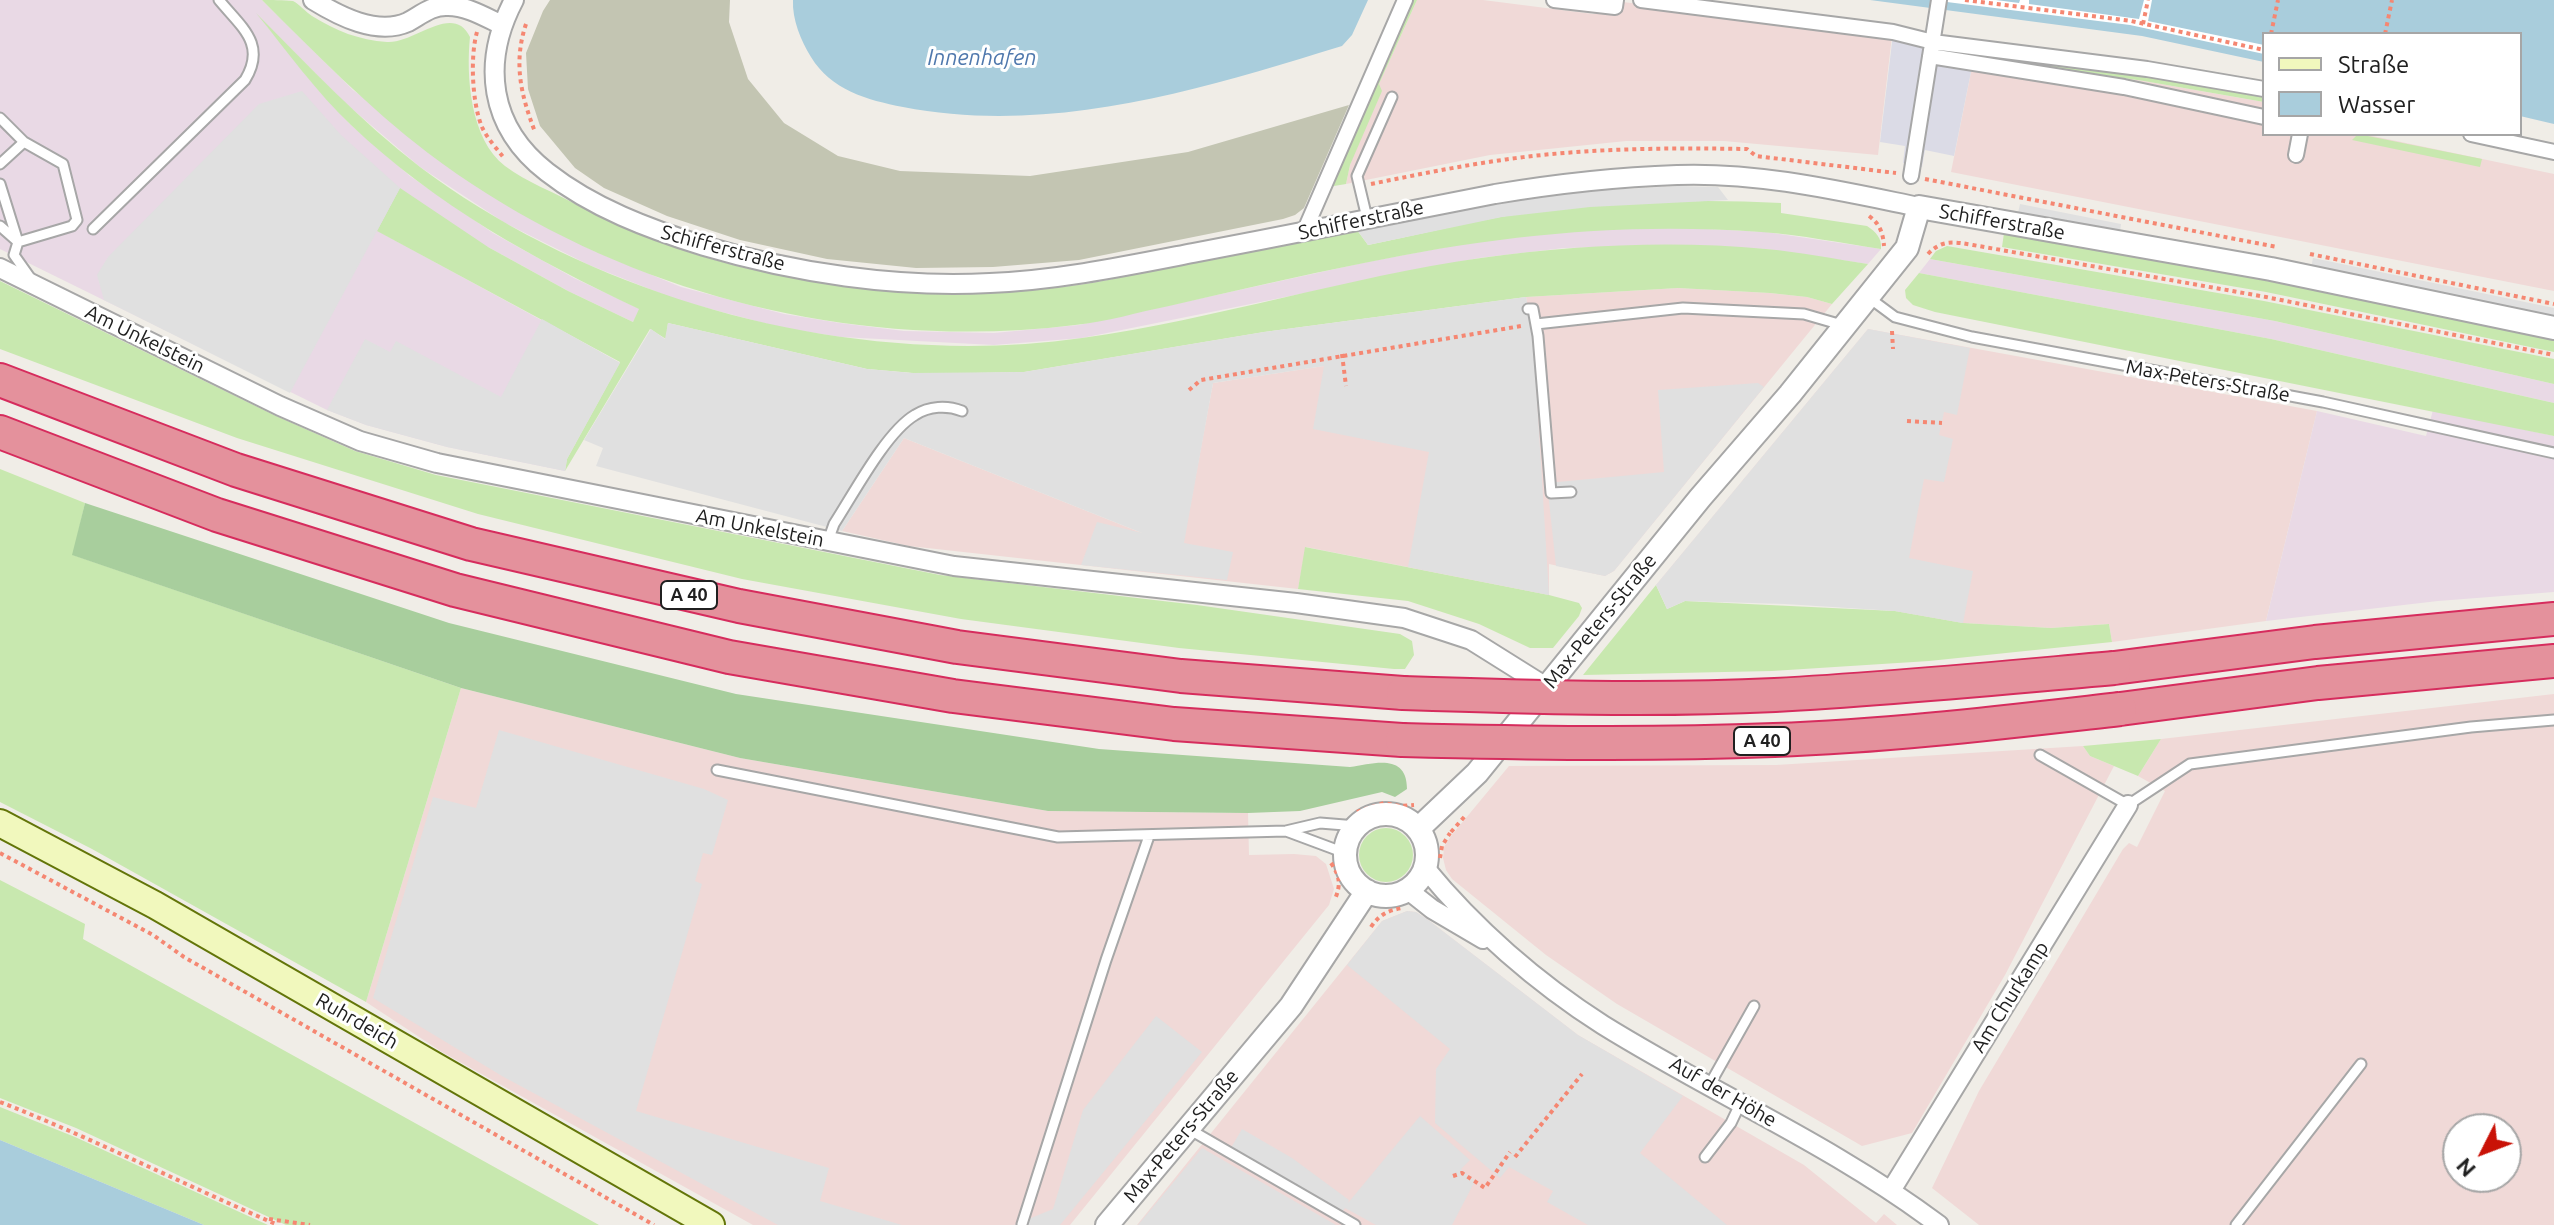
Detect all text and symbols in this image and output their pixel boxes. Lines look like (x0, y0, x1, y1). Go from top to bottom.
legend (2262, 32, 2522, 136)
water label: Innenhafen (927, 45, 1037, 71)
text: Straße (2338, 51, 2409, 78)
text: Wasser (2338, 91, 2415, 118)
street label: Schifferstraße (1296, 195, 1426, 245)
street label: Schifferstraße (1937, 199, 2067, 245)
street label: Schifferstraße (658, 220, 788, 276)
street label: Am Unkelstein (81, 300, 209, 378)
street label: Max-Peters-Straße (2124, 355, 2292, 407)
street label: Am Unkelstein (694, 504, 826, 552)
street label: Max-Peters-Straße (1538, 549, 1662, 693)
road number: A 40 (661, 581, 717, 609)
road number: A 40 (1734, 727, 1790, 755)
street label: Am Churkamp (1966, 937, 2054, 1057)
street label: Ruhrdeich (312, 988, 402, 1054)
street label: Auf der Höhe (1665, 1052, 1781, 1132)
street label: Max-Peters-Straße (1118, 1065, 1244, 1207)
north arrow (2442, 1113, 2522, 1193)
text: N (2451, 1154, 2480, 1183)

